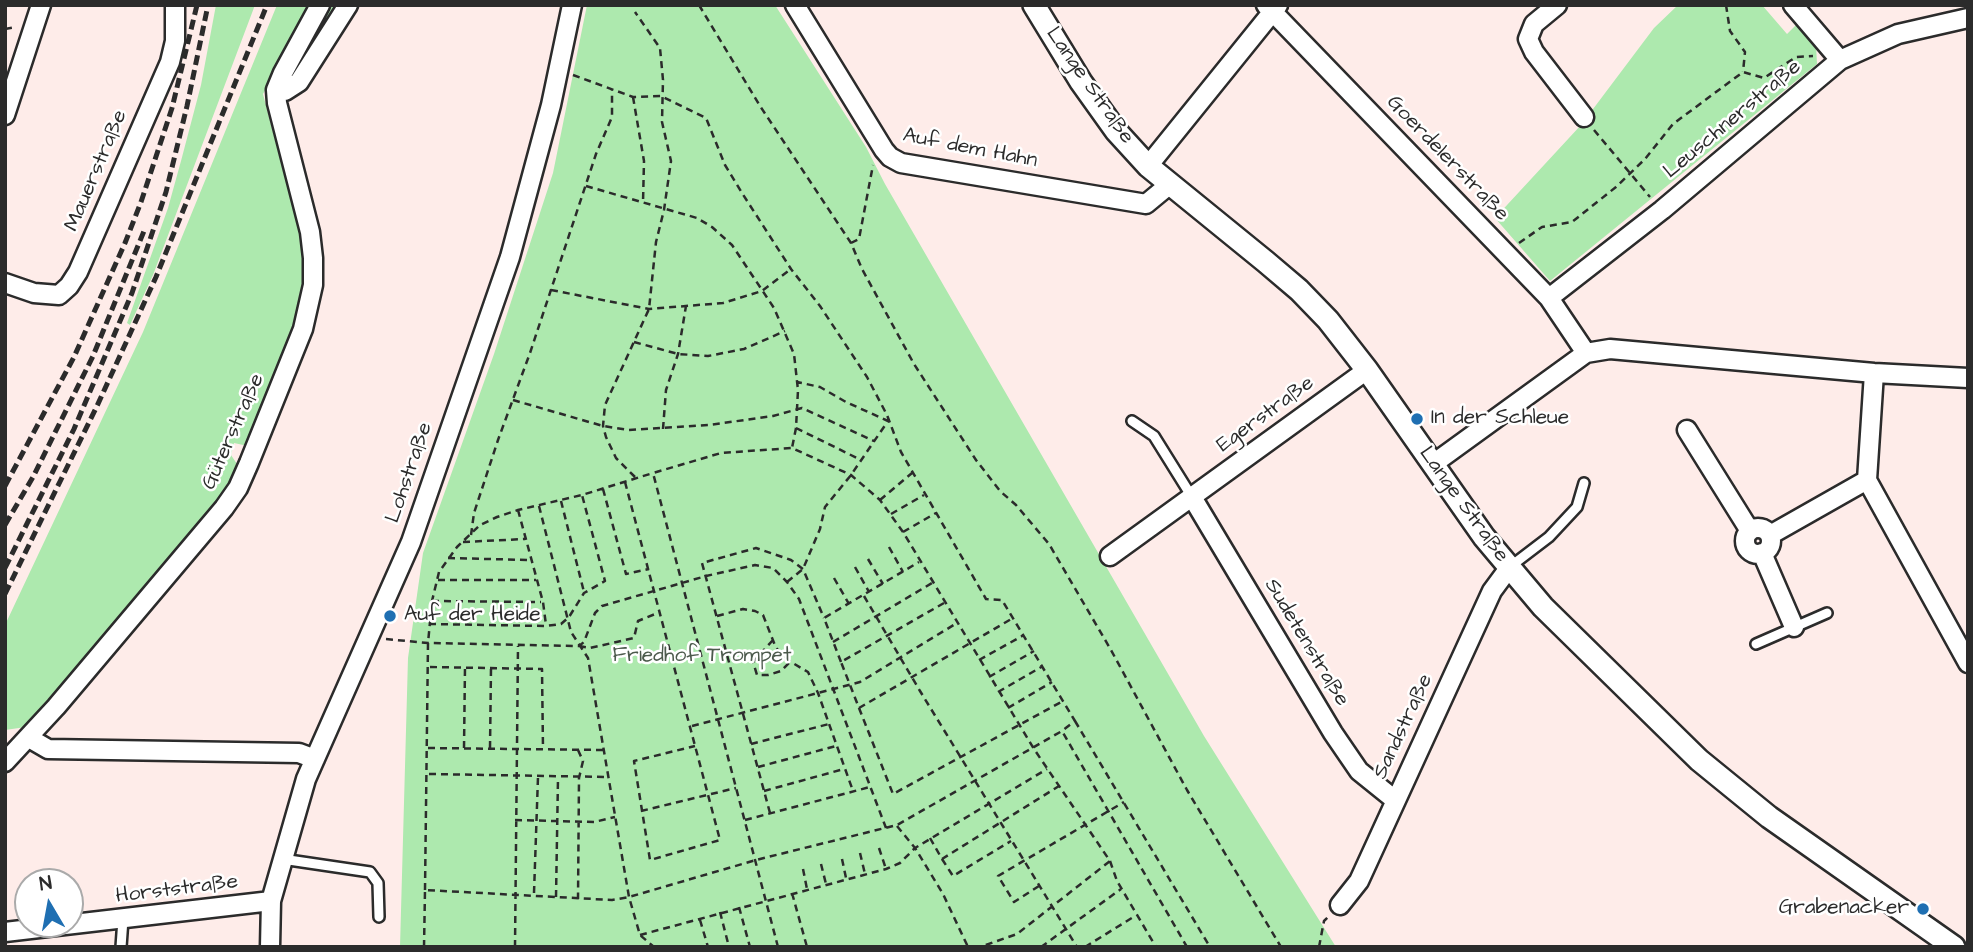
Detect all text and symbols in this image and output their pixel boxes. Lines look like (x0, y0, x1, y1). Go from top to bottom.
street label: Lange Straße (1039, 23, 1139, 149)
street label: Leuschnerstraße (1659, 55, 1807, 185)
street label: Goerdelerstraße (1381, 91, 1513, 227)
street label: Mauerstraße (60, 107, 134, 235)
street label: Auf dem Hahn (901, 124, 1039, 174)
street label: Güterstraße (197, 370, 271, 494)
street label: Egerstraße (1213, 371, 1319, 459)
place label: In der Schleue (1431, 406, 1569, 432)
marker: In der Schleue (1409, 411, 1425, 427)
street label: Lohstraße (381, 420, 439, 526)
street label: Lange Straße (1413, 442, 1513, 568)
street label: Sudetenstraße (1258, 575, 1354, 711)
place label: Auf der Heide (404, 603, 540, 629)
marker: Auf der Heide (382, 608, 398, 624)
park label: Friedhof Trompet (613, 644, 791, 670)
street label: Sandstraße (1369, 670, 1439, 784)
north arrow (14, 868, 84, 938)
text: N (37, 869, 54, 898)
street label: Horststraße (115, 870, 239, 910)
place label: Grabenacker (1779, 896, 1909, 922)
marker: Grabenacker (1915, 901, 1931, 917)

